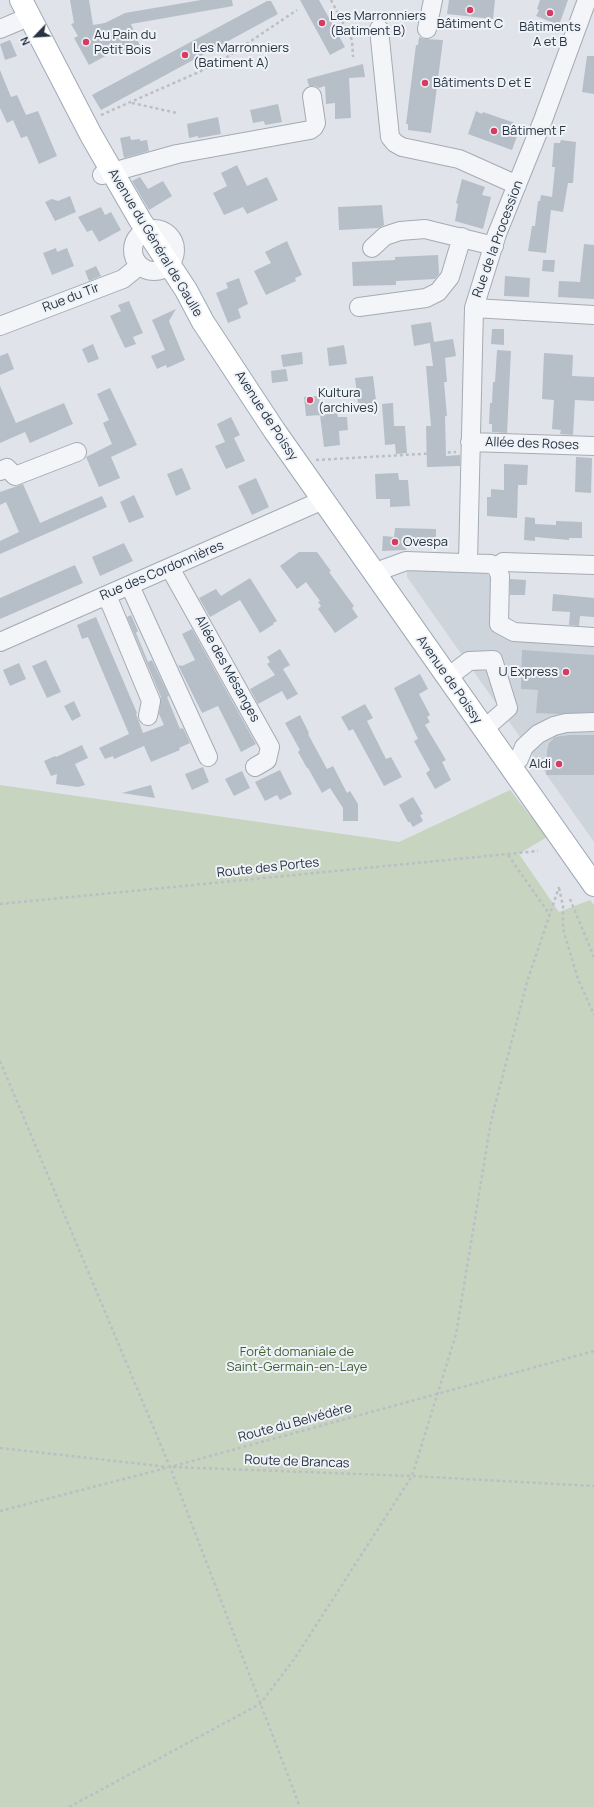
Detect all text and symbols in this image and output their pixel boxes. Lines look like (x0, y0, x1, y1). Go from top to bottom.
marker: Bâtiment C (465, 5, 475, 15)
place label: Les Marronniers (Batiment B) (330, 8, 426, 39)
marker: Bâtiments A et B (545, 8, 555, 18)
north arrow (16, 16, 56, 56)
place label: Bâtiment C (437, 16, 503, 32)
marker: Les Marronniers (Batiment B) (317, 18, 327, 28)
place label: Bâtiments A et B (519, 19, 581, 50)
place label: Au Pain du Petit Bois (94, 27, 156, 58)
text: N (16, 35, 33, 48)
marker: Au Pain du Petit Bois (81, 37, 91, 47)
place label: Les Marronniers (Batiment A) (193, 40, 289, 71)
marker: Les Marronniers (Batiment A) (180, 50, 190, 60)
place label: Bâtiments D et E (433, 75, 531, 91)
marker: Bâtiments D et E (420, 78, 430, 88)
place label: Bâtiment F (502, 123, 566, 139)
marker: Bâtiment F (489, 126, 499, 136)
street label: Avenue du Général de Gaulle (105, 166, 205, 320)
street label: Rue de la Procession (470, 178, 526, 300)
street label: Rue du Tir (40, 280, 102, 316)
street label: Avenue de Poissy (231, 368, 301, 464)
place label: Kultura (archives) (318, 385, 379, 416)
marker: Kultura (archives) (305, 395, 315, 405)
street label: Allée des Roses (485, 435, 579, 453)
place label: Ovespa (403, 534, 448, 550)
marker: Ovespa (390, 537, 400, 547)
street label: Rue des Cordonnières (98, 538, 226, 604)
street label: Allée des Mésanges (191, 613, 263, 725)
street label: Avenue de Poissy (413, 633, 485, 727)
place label: U Express (499, 664, 558, 680)
marker: U Express (561, 667, 571, 677)
place label: Aldi (529, 756, 551, 772)
marker: Aldi (554, 759, 564, 769)
street label: Route des Portes (216, 855, 320, 881)
park label: Forêt domaniale de Saint-Germain-en-Laye (227, 1344, 367, 1375)
street label: Route du Belvédère (236, 1400, 354, 1446)
street label: Route de Brancas (244, 1452, 350, 1472)

